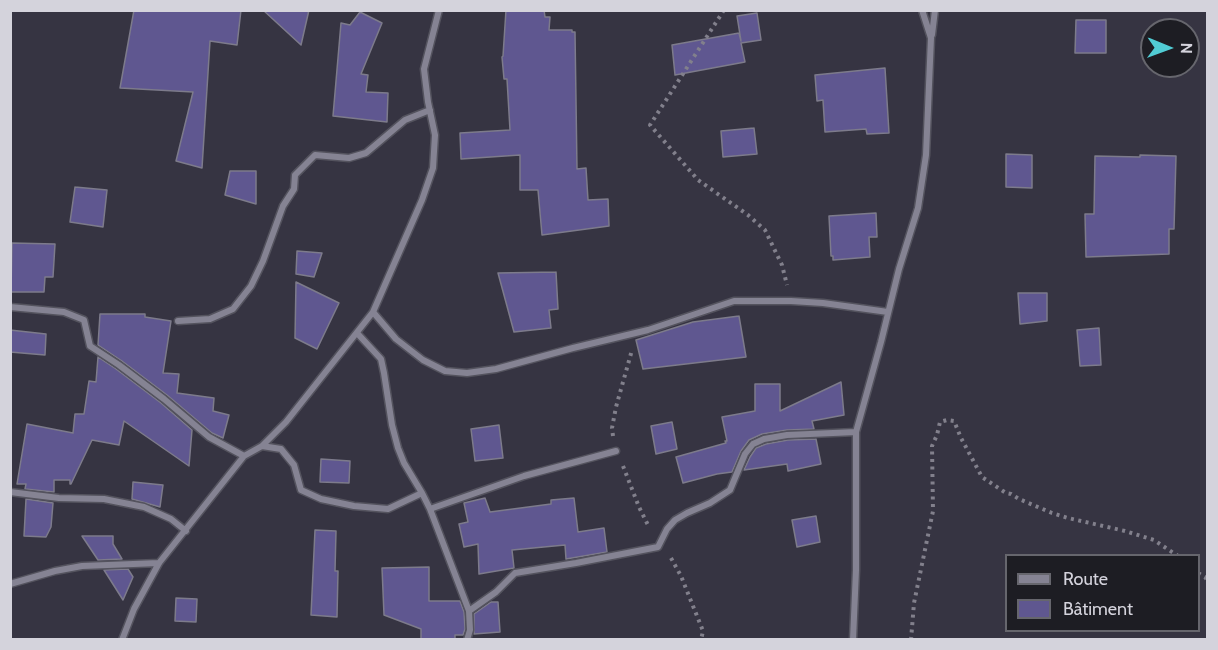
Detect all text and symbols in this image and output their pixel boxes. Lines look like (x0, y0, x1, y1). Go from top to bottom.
north arrow (1140, 18, 1200, 78)
text: N (1177, 42, 1196, 54)
legend (1005, 554, 1200, 632)
text: Route (1063, 568, 1108, 590)
text: Bâtiment (1063, 598, 1133, 620)

